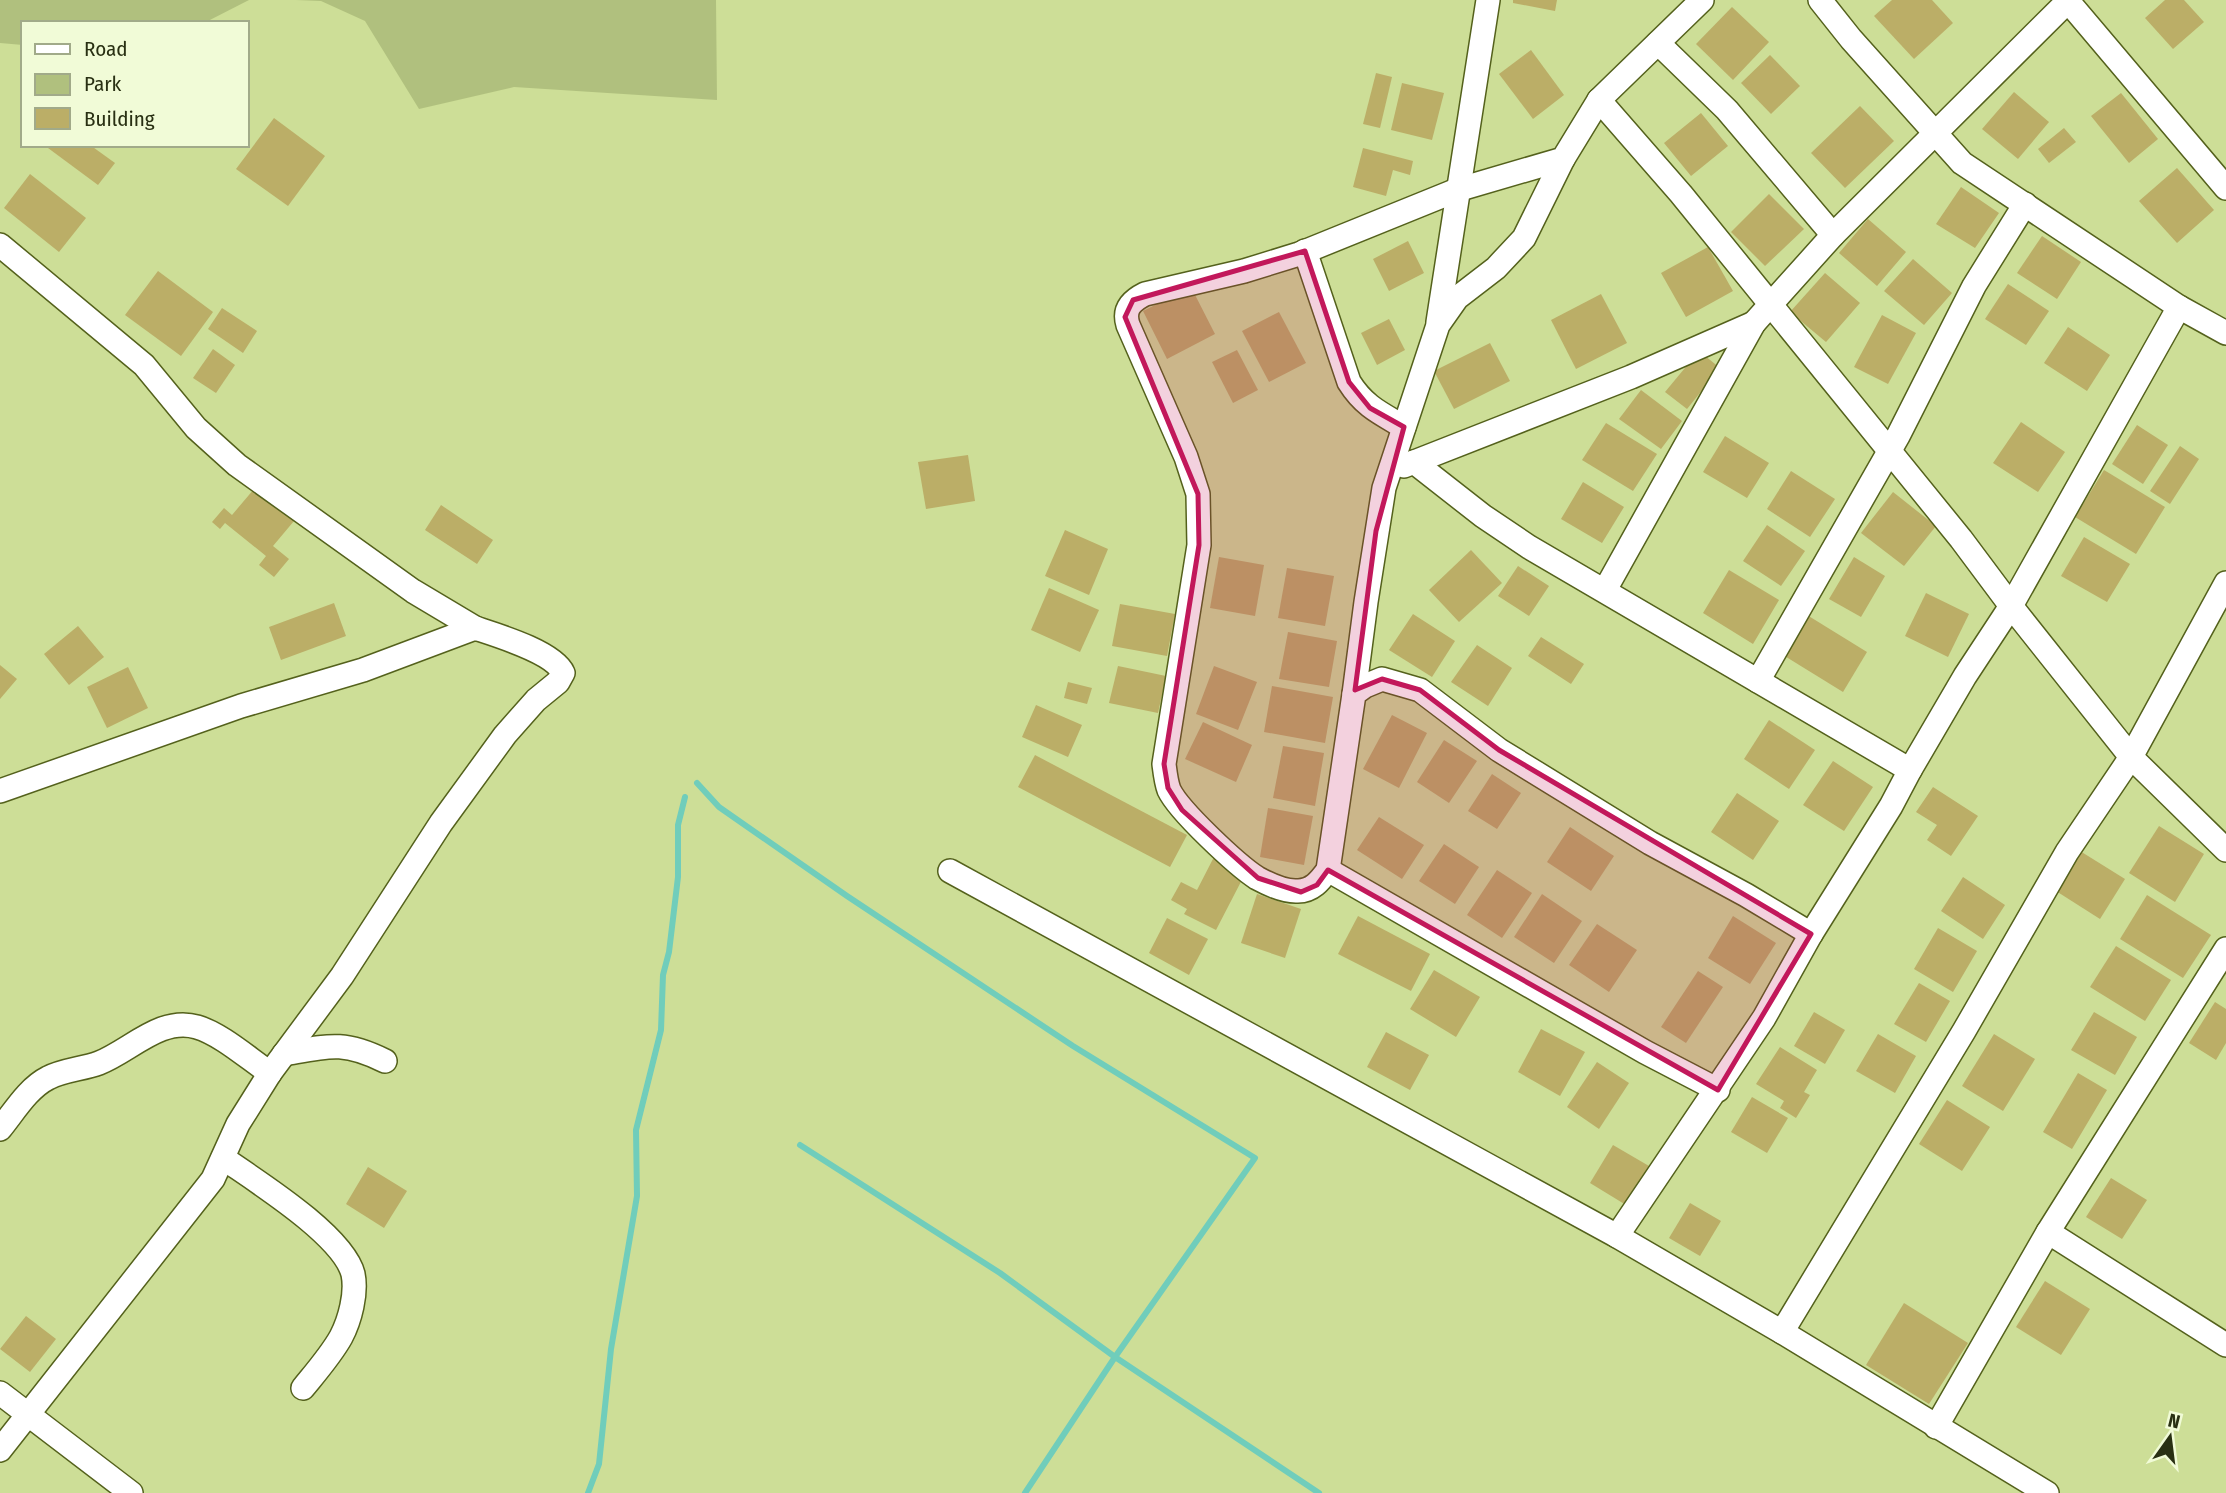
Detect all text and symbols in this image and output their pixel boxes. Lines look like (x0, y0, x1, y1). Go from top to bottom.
legend (21, 21, 248, 147)
text: Road (84, 36, 128, 62)
text: Park (84, 71, 122, 97)
text: Building (84, 106, 155, 132)
north arrow (2135, 1402, 2205, 1472)
text: N (2166, 1408, 2182, 1434)

